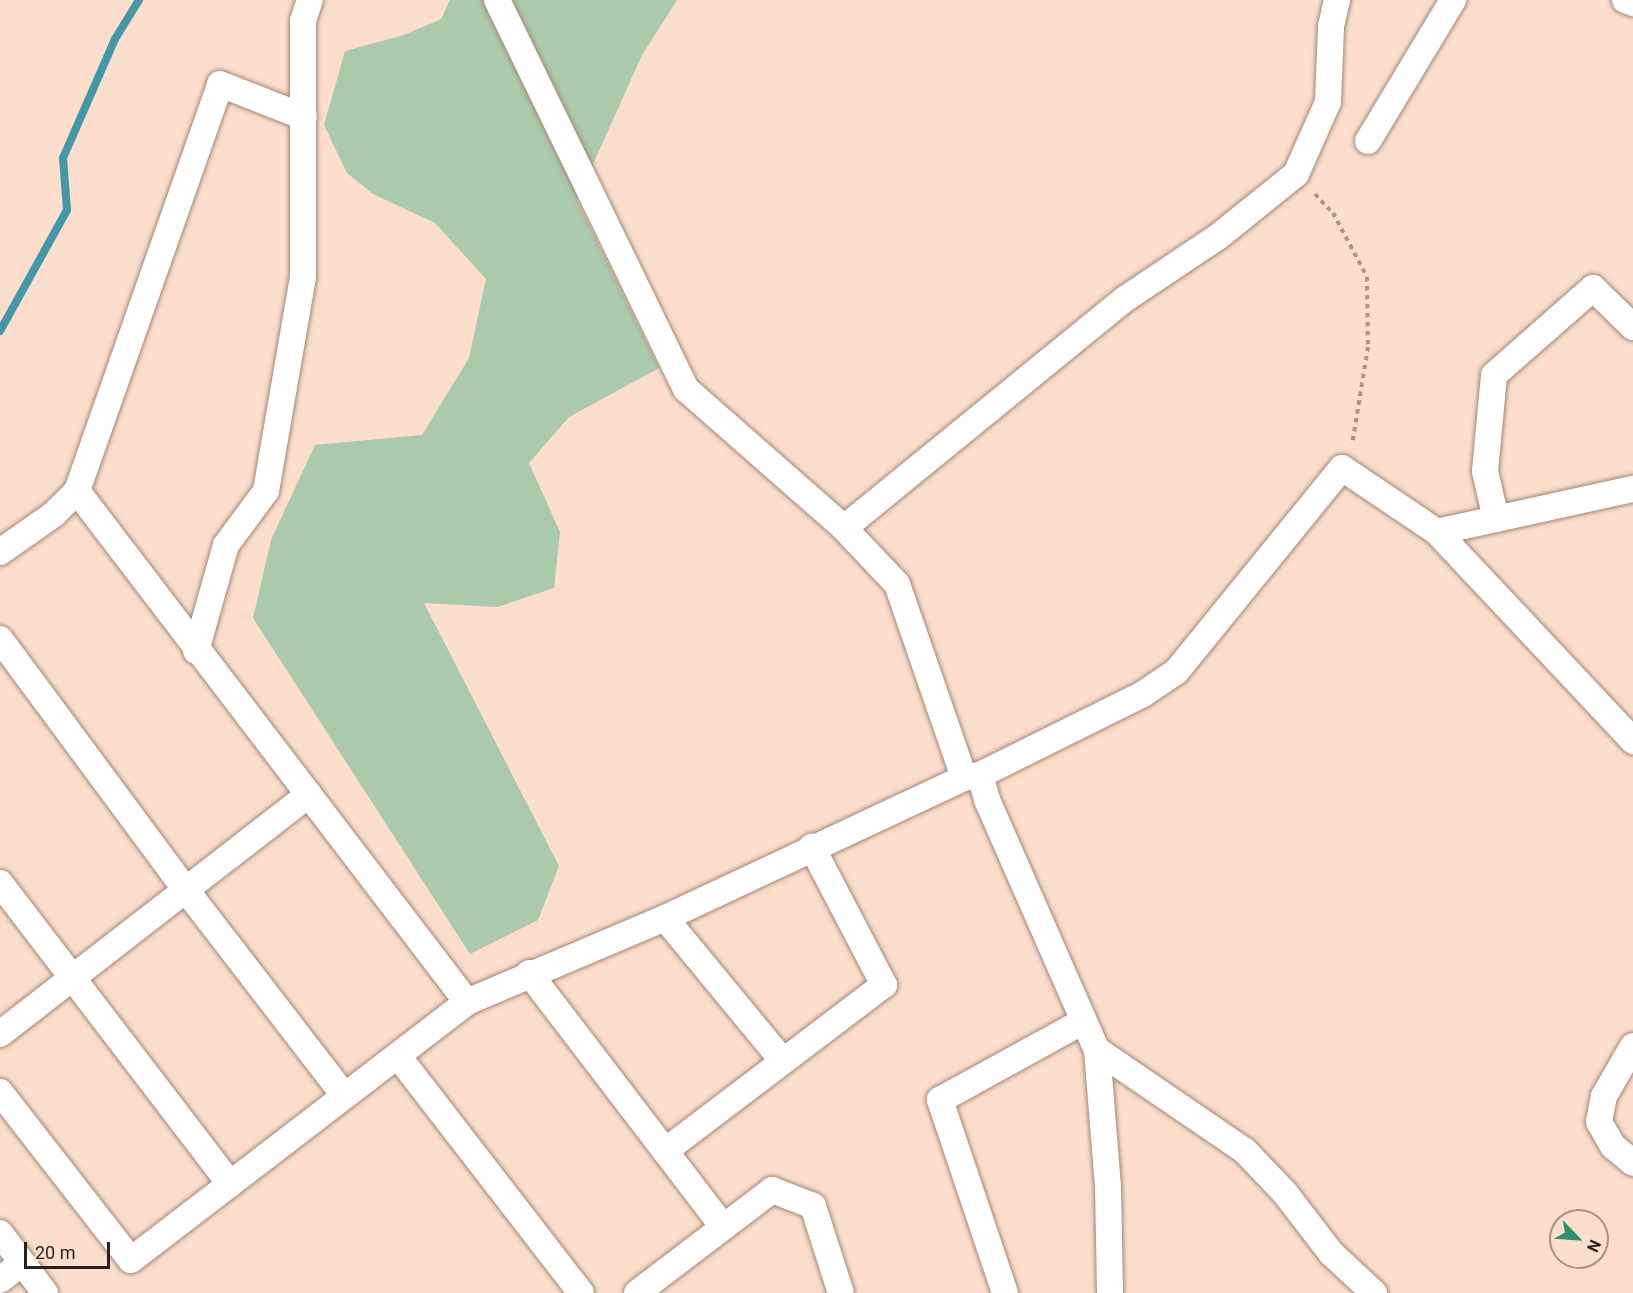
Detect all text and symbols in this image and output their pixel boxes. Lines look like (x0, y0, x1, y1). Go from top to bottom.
north arrow (1549, 1209, 1609, 1269)
scale bar (27, 1230, 112, 1268)
text: N (1583, 1237, 1605, 1255)
text: 20 m (35, 1242, 75, 1263)

